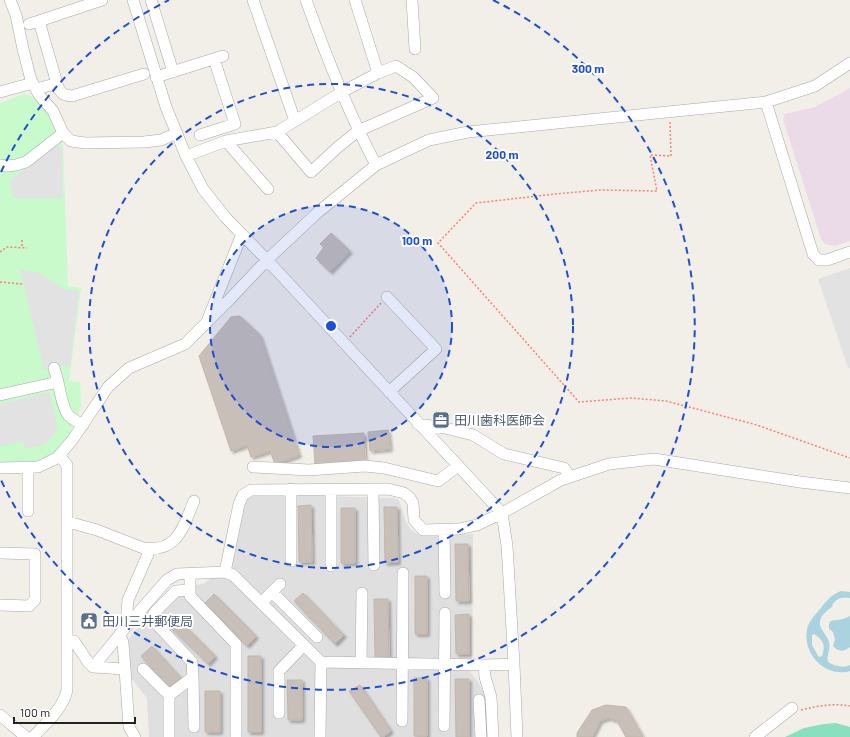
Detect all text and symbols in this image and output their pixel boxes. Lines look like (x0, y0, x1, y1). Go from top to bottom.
text: 300 m (572, 61, 604, 75)
text: 200 m (486, 147, 518, 161)
text: 100 m (402, 233, 432, 247)
centre of rings (324, 319, 338, 333)
office icon: 田川歯科医師会 (431, 410, 451, 430)
place label: 田川歯科医師会 (454, 412, 545, 428)
public building icon: 田川三井郵便局 (79, 611, 99, 631)
place label: 田川三井郵便局 (102, 613, 193, 629)
scale bar (14, 699, 135, 725)
text: 100 m (20, 705, 50, 719)

